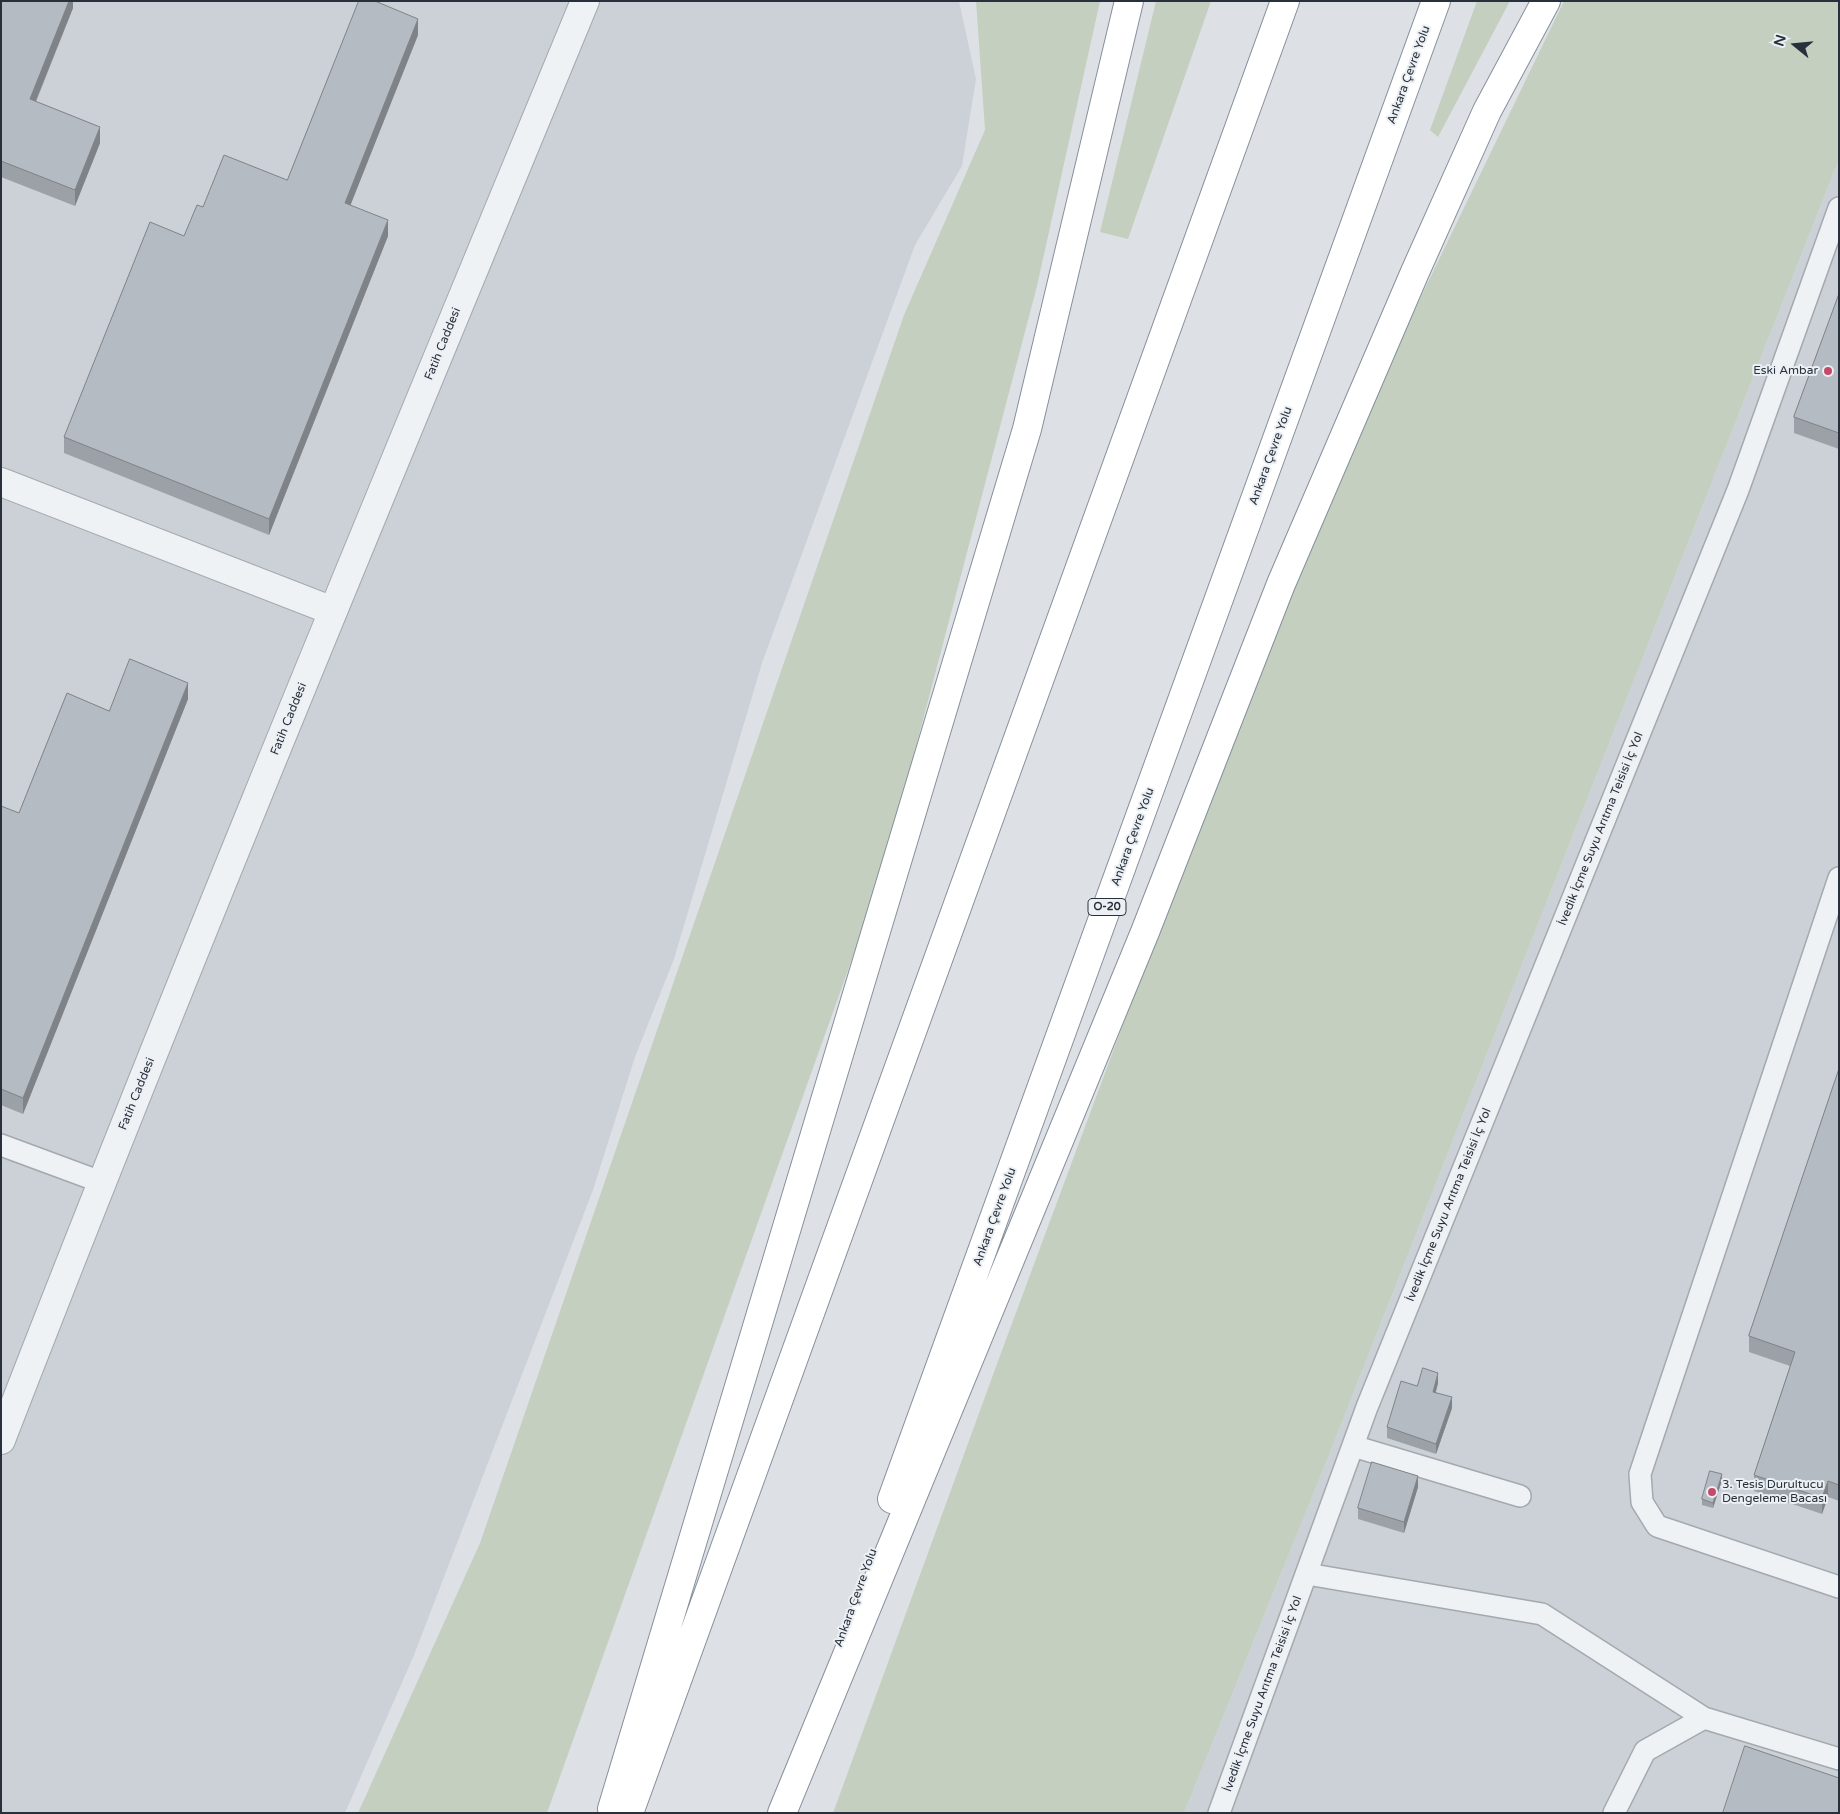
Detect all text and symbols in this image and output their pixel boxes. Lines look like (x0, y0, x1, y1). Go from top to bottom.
north arrow (1770, 20, 1820, 70)
street label: Ankara Çevre Yolu (1384, 24, 1434, 126)
text: N (1770, 33, 1790, 48)
street label: Fatih Caddesi (422, 306, 464, 382)
place label: Eski Ambar (1753, 364, 1818, 378)
marker: Eski Ambar (1822, 365, 1834, 377)
street label: Ankara Çevre Yolu (1246, 405, 1296, 507)
street label: Fatih Caddesi (268, 681, 310, 757)
street label: İvedik İçme Suyu Arıtma Teisisi İç Yol (1555, 730, 1647, 928)
street label: Ankara Çevre Yolu (1108, 786, 1158, 888)
road number: O-20 (1088, 899, 1126, 916)
street label: Fatih Caddesi (116, 1056, 158, 1132)
street label: İvedik İçme Suyu Arıtma Teisisi İç Yol (1403, 1106, 1495, 1304)
street label: Ankara Çevre Yolu (970, 1166, 1020, 1268)
place label: 3. Tesis Durultucu Dengeleme Bacası (1722, 1478, 1827, 1506)
marker: 3. Tesis Durultucu Dengeleme Bacası (1706, 1486, 1718, 1498)
street label: Ankara Çevre Yolu (831, 1547, 881, 1649)
street label: İvedik İçme Suyu Arıtma Teisisi İç Yol (1221, 1594, 1305, 1794)

